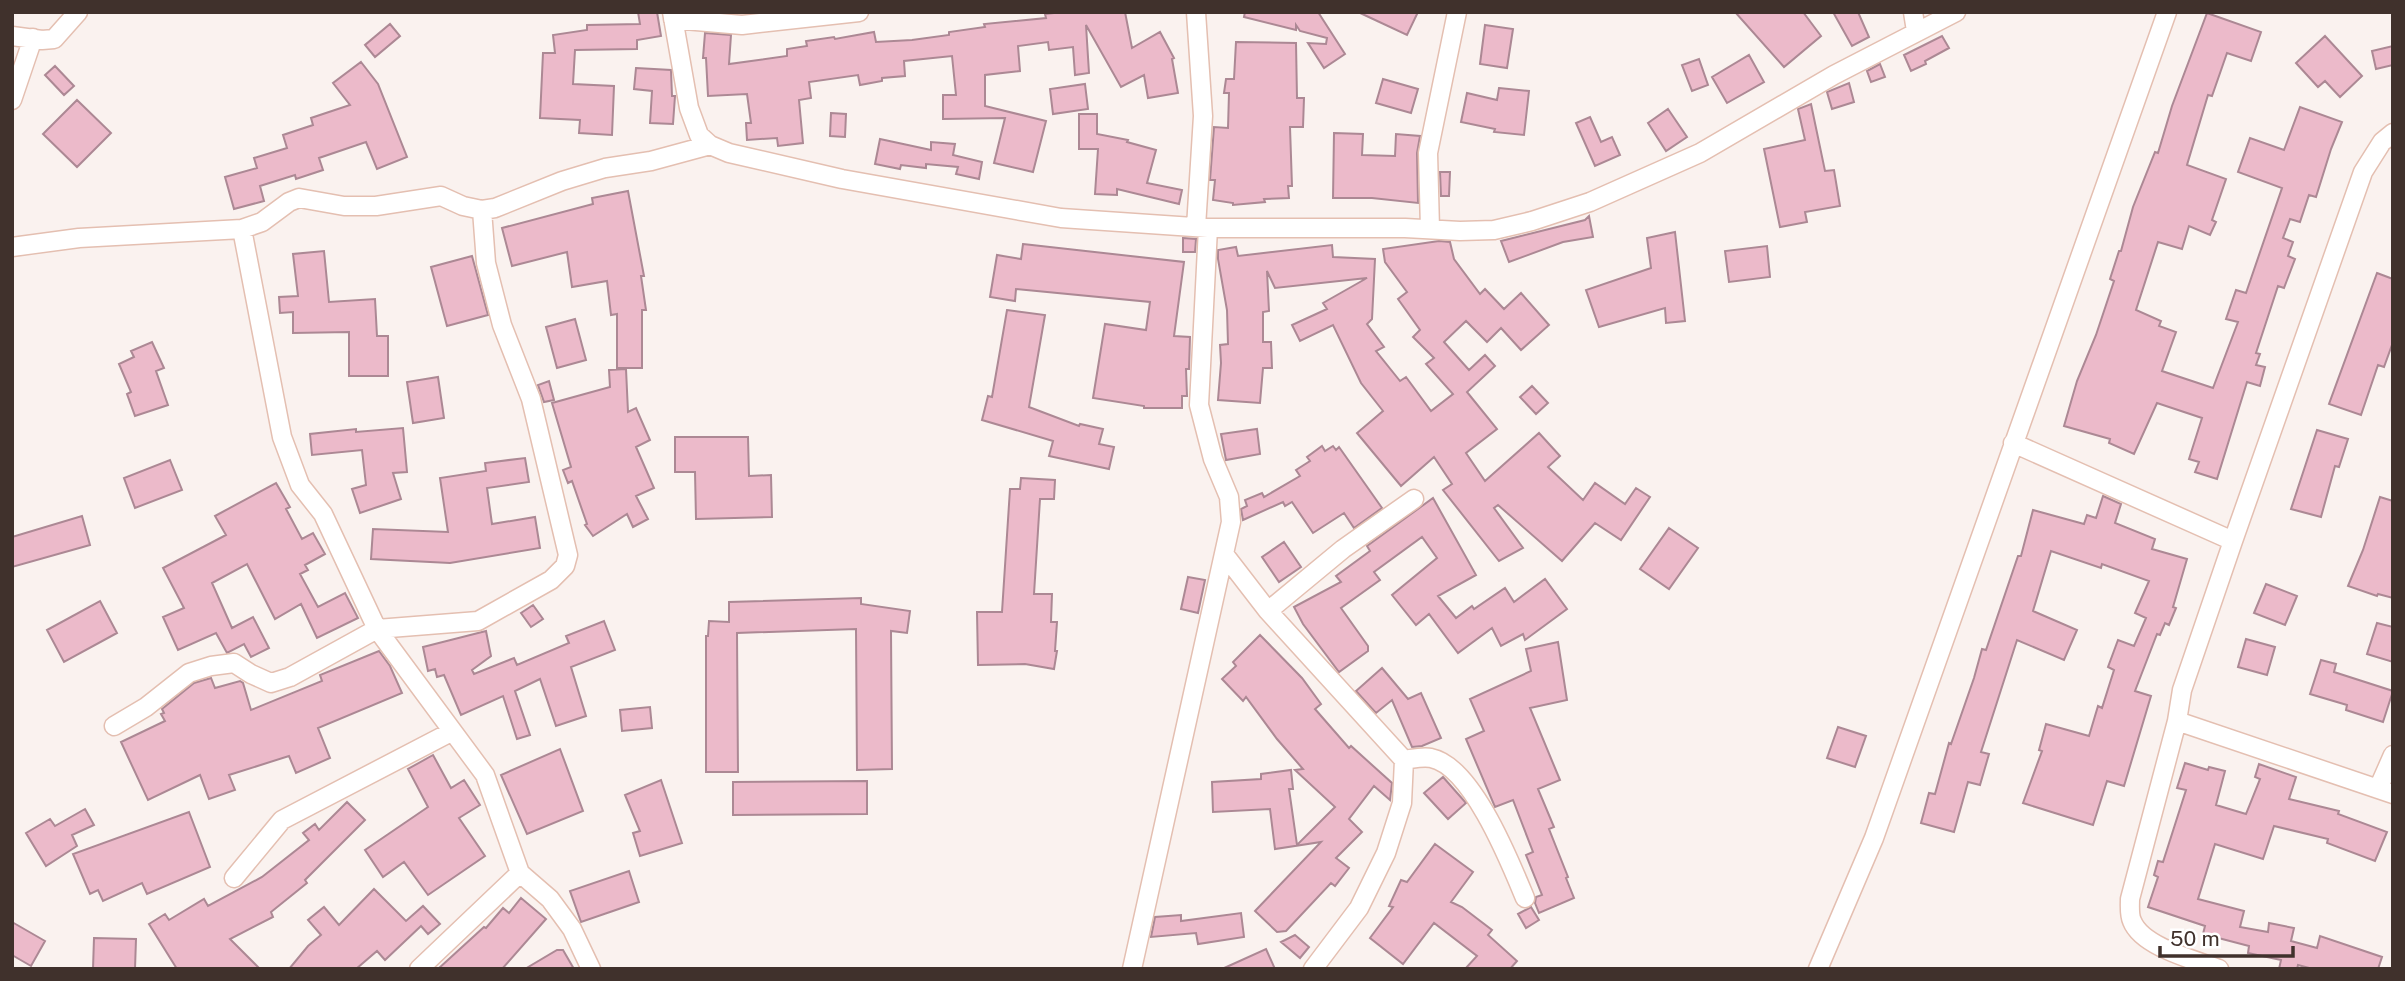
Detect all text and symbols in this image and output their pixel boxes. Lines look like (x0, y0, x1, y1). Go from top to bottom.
scale bar (2160, 914, 2293, 958)
text: 50 m (2170, 926, 2220, 951)

